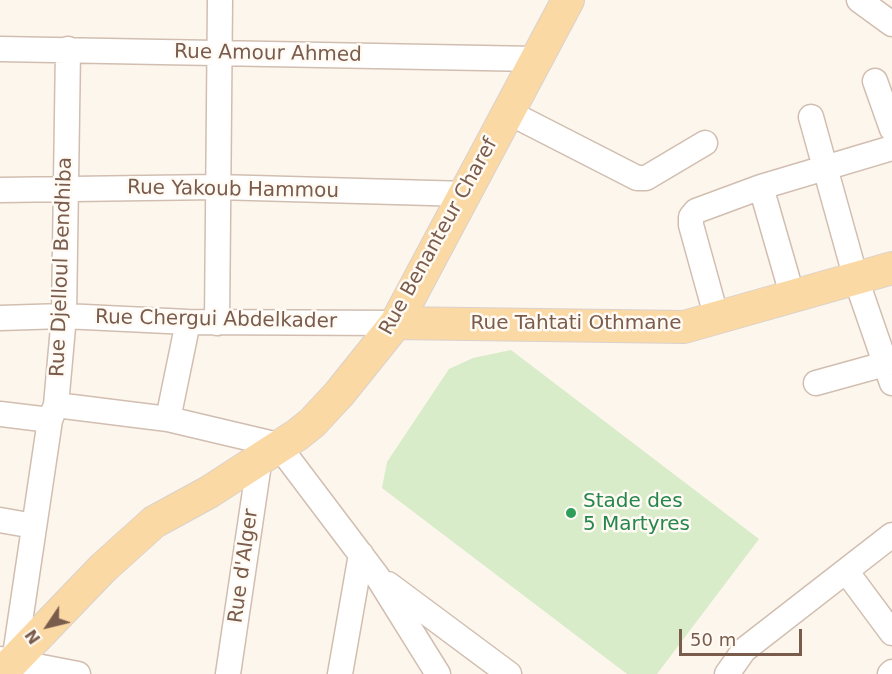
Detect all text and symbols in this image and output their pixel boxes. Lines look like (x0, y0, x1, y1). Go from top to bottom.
street label: Rue Amour Ahmed (174, 40, 362, 68)
street label: Rue Benanteur Charef (375, 134, 503, 340)
street label: Rue Djelloul Bendhiba (46, 157, 78, 377)
street label: Rue Yakoub Hammou (127, 176, 339, 204)
street label: Rue Chergui Abdelkader (95, 306, 337, 334)
street label: Rue Tahtati Othmane (470, 312, 682, 336)
place label: Stade des 5 Martyres (583, 490, 690, 537)
marker: Stade des 5 Martyres (564, 506, 578, 520)
street label: Rue d'Alger (224, 507, 264, 625)
north arrow (18, 596, 78, 656)
scale bar (682, 617, 805, 655)
text: N (21, 626, 44, 648)
text: 50 m (690, 629, 736, 650)

